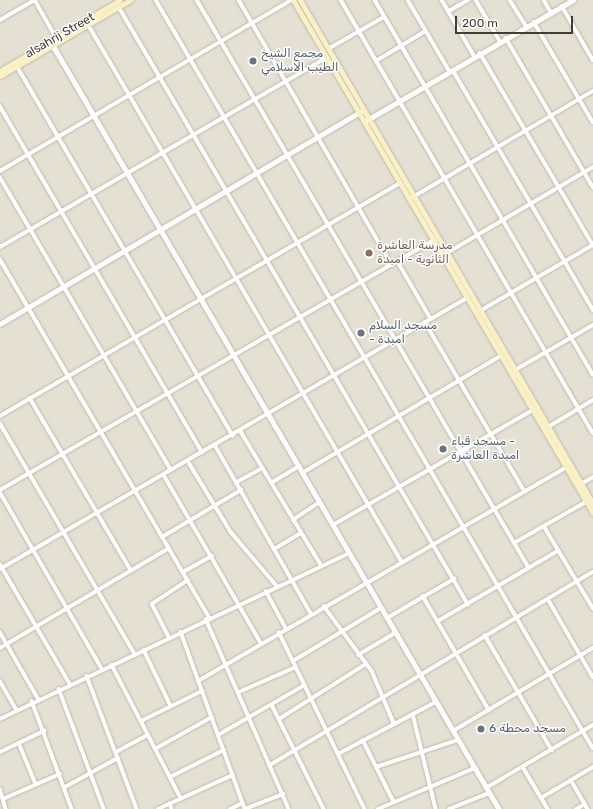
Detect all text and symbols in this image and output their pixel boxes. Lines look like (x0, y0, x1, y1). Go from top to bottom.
scale bar (457, 8, 575, 34)
street label: alsahrij Street (23, 10, 97, 62)
text: 200 m (462, 16, 498, 30)
place label: مجمع الشيخ الطيب الاسلامي (261, 47, 338, 75)
marker: مجمع الشيخ الطيب الاسلامي (248, 56, 258, 66)
place label: مدرسة العاشرة الثانوية - امبدة (377, 239, 452, 267)
marker: مدرسة العاشرة الثانوية - امبدة (364, 248, 374, 258)
place label: مسجد السلام - امبدة (369, 319, 437, 347)
marker: مسجد السلام - امبدة (356, 328, 366, 338)
place label: مسجد قباء - امبدة العاشرة (451, 435, 519, 463)
marker: مسجد قباء - امبدة العاشرة (438, 444, 448, 454)
place label: مسجد محطة 6 (489, 722, 566, 736)
marker: مسجد محطة 6 (476, 724, 486, 734)

